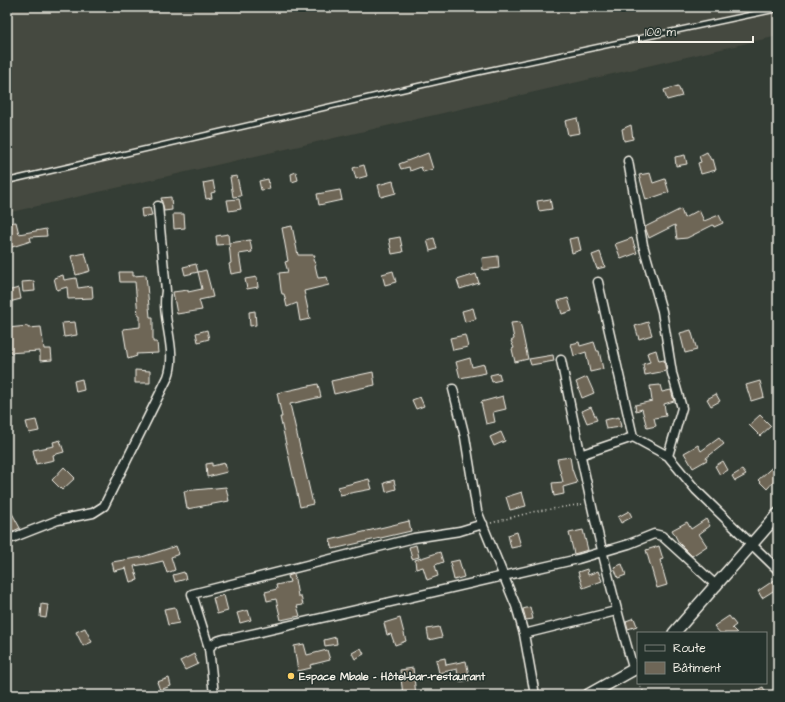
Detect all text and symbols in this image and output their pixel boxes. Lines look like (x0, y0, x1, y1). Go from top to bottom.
scale bar (639, 18, 753, 44)
text: 100 m (645, 24, 676, 41)
legend (637, 632, 767, 684)
text: Route (673, 640, 706, 657)
text: Bâtiment (673, 660, 721, 677)
place label: Espace Mbale - Hôtel-bar-restaurant (299, 669, 486, 685)
marker: Espace Mbale - Hôtel-bar-restaurant (286, 671, 296, 681)

